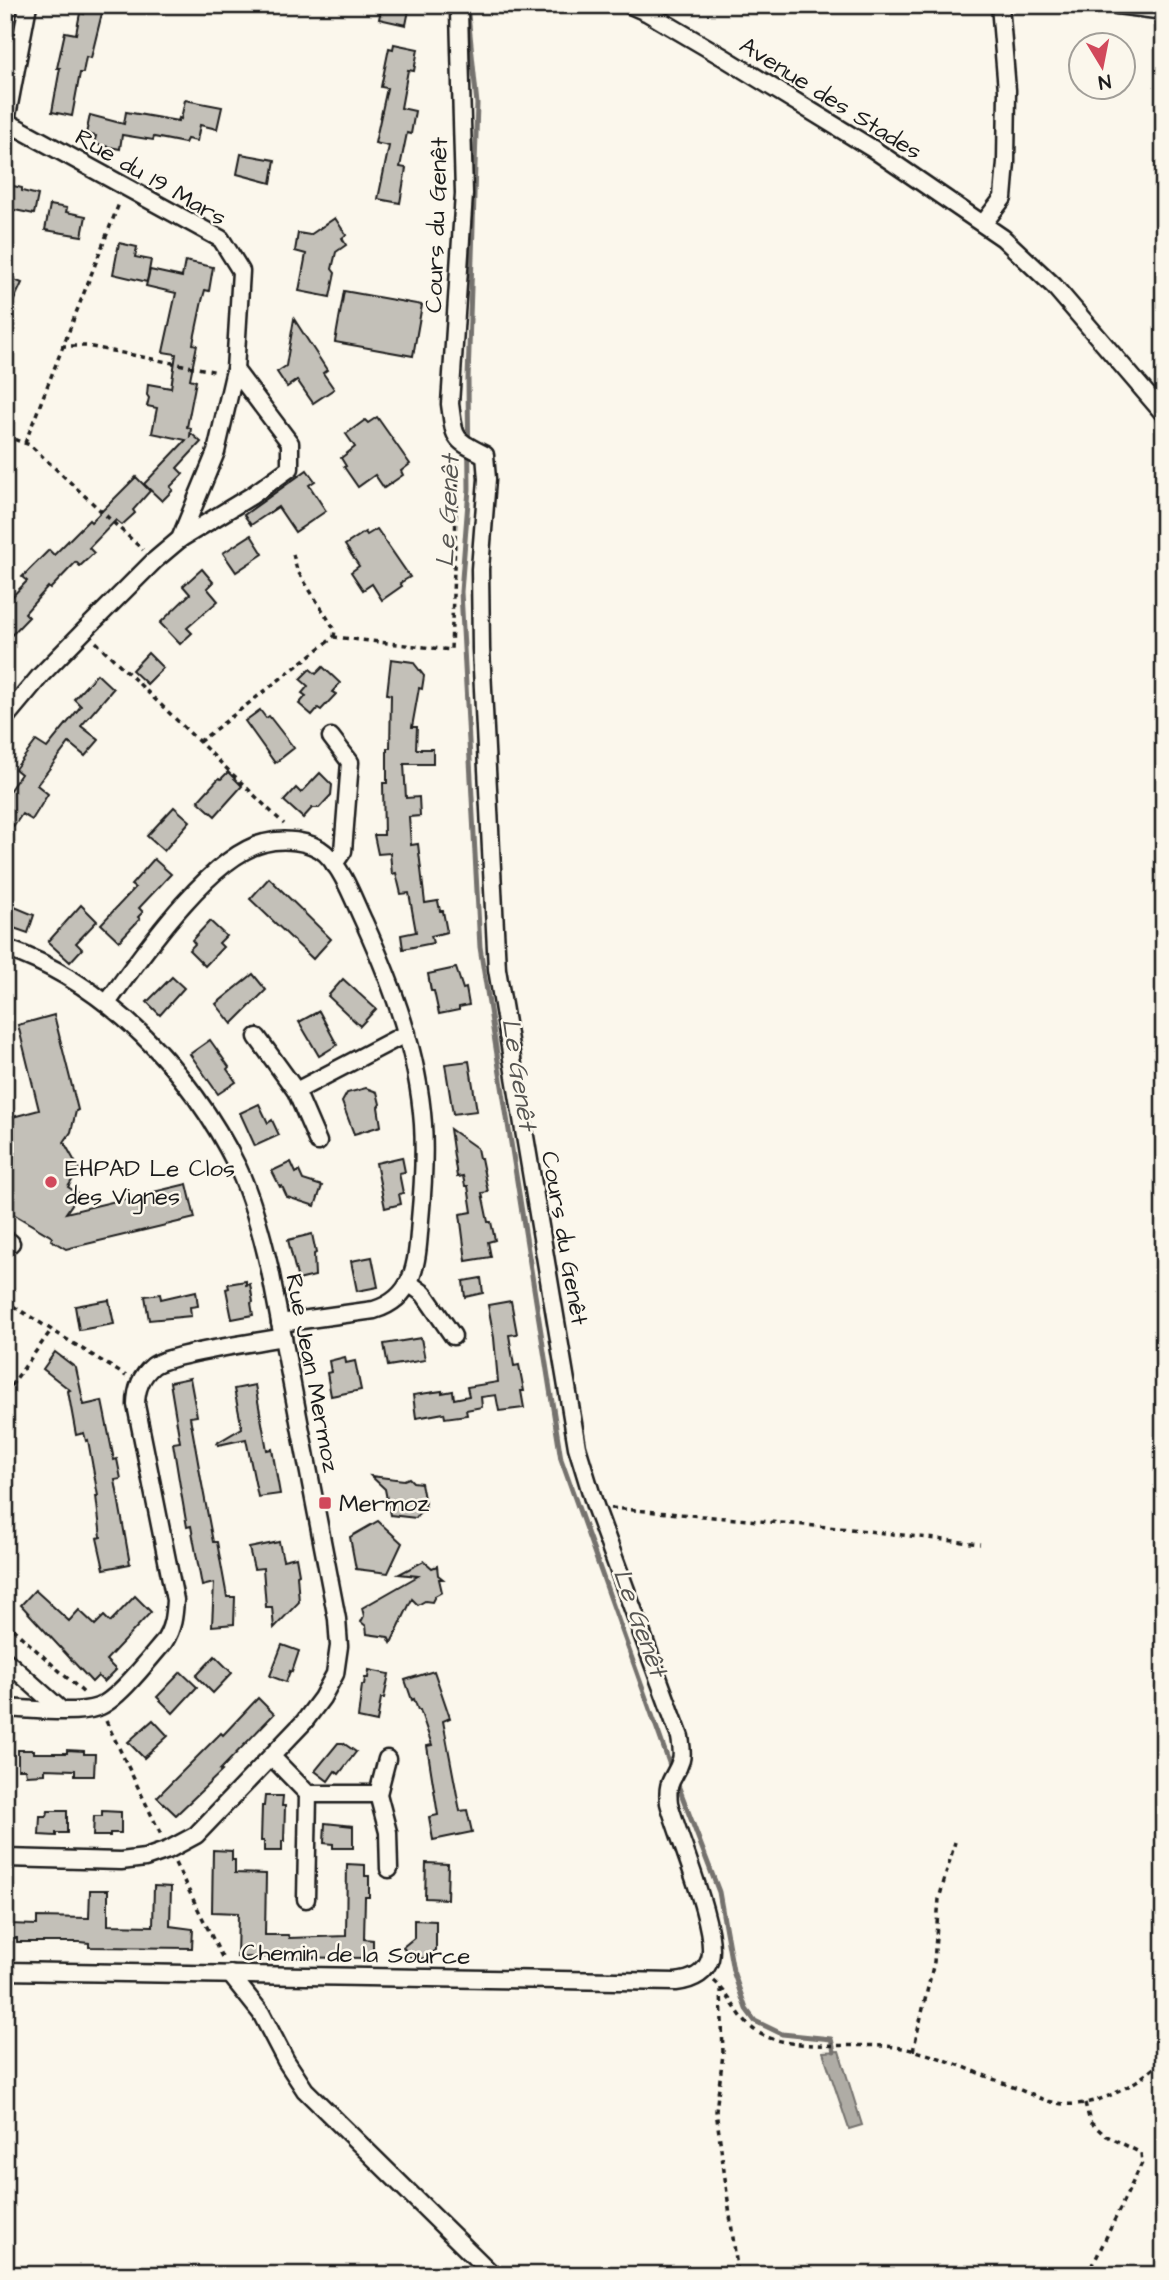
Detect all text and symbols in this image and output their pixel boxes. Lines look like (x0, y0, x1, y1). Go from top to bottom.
street label: Avenue des Stades (733, 29, 928, 169)
north arrow (1068, 32, 1138, 102)
text: N (1096, 67, 1113, 96)
street label: Rue du 19 Mars (69, 121, 232, 235)
street label: Cours du Genêt (417, 136, 457, 314)
water label: Le Genêt (427, 452, 469, 568)
water label: Le Genêt (492, 1016, 546, 1135)
street label: Cours du Genêt (532, 1149, 596, 1328)
place label: EHPAD Le Clos des Vignes (65, 1152, 235, 1215)
marker: EHPAD Le Clos des Vignes (43, 1174, 59, 1190)
street label: Rue Jean Mermoz (276, 1271, 348, 1475)
place label: Mermoz (339, 1487, 429, 1521)
marker: Mermoz (317, 1495, 333, 1511)
water label: Le Genêt (604, 1564, 677, 1684)
street label: Chemin de la Source (241, 1936, 471, 1974)

